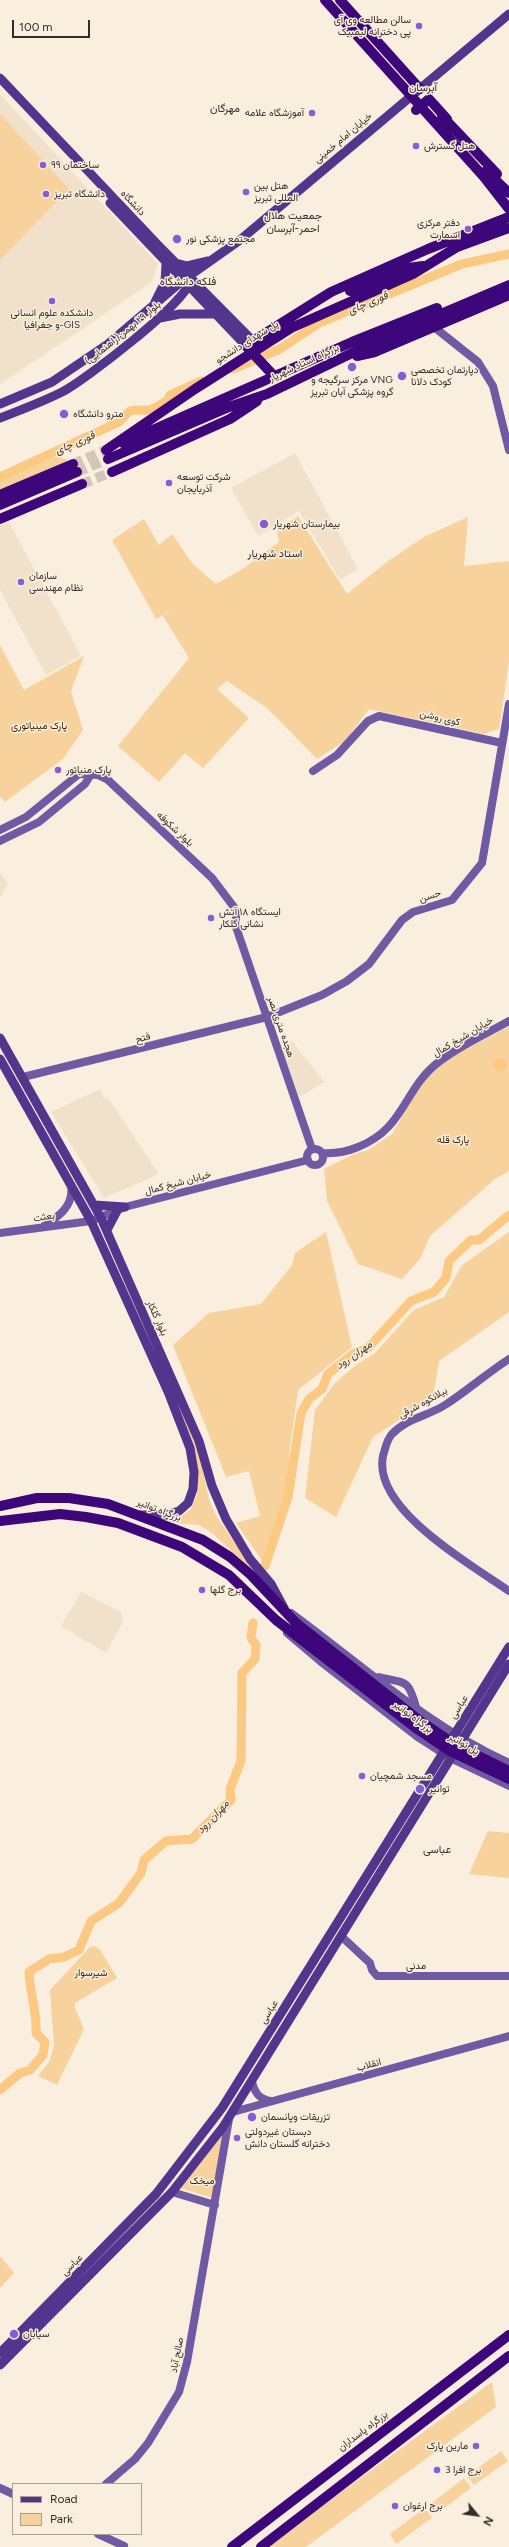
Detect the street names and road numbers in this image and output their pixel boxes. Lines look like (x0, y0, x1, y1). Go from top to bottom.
street label: خیابان امام خمینی (311, 110, 375, 166)
street label: دانشگاه (118, 188, 148, 218)
street label: بلوار ٢٩ بهمن(راهنمایی) (83, 299, 163, 367)
street label: پل شهدای دانشجو (213, 318, 281, 366)
street label: بزرگراه استاد شهریار (267, 342, 341, 384)
street label: کوی روشن (419, 708, 461, 728)
street label: بلوار شکوفه (154, 809, 196, 849)
street label: حسن (418, 887, 442, 905)
street label: هجده متری نصر (265, 995, 297, 1059)
street label: خیابان شیخ کمال (431, 1014, 495, 1060)
street label: فتح (134, 1030, 152, 1046)
street label: خیابان شیخ کمال (143, 1168, 213, 1198)
street label: بعثت (32, 1210, 56, 1224)
street label: بلوار گلکار (144, 1298, 170, 1338)
street label: بیلانکوه شرقی (396, 1385, 450, 1421)
street label: بزرگراه توانیر (135, 1496, 183, 1524)
street label: عباسى (447, 1693, 471, 1721)
street label: بزرگراه توانیر (391, 1698, 435, 1736)
street label: پل توانیر (447, 1731, 481, 1757)
street label: مدنی (406, 1960, 426, 1972)
street label: عباسى (257, 1998, 281, 2026)
street label: انقلاب (355, 2056, 383, 2074)
street label: عباسى (59, 2252, 85, 2278)
street label: صالح آباد (168, 2336, 186, 2374)
street label: بزرگراه پاسداران (336, 2408, 390, 2454)

